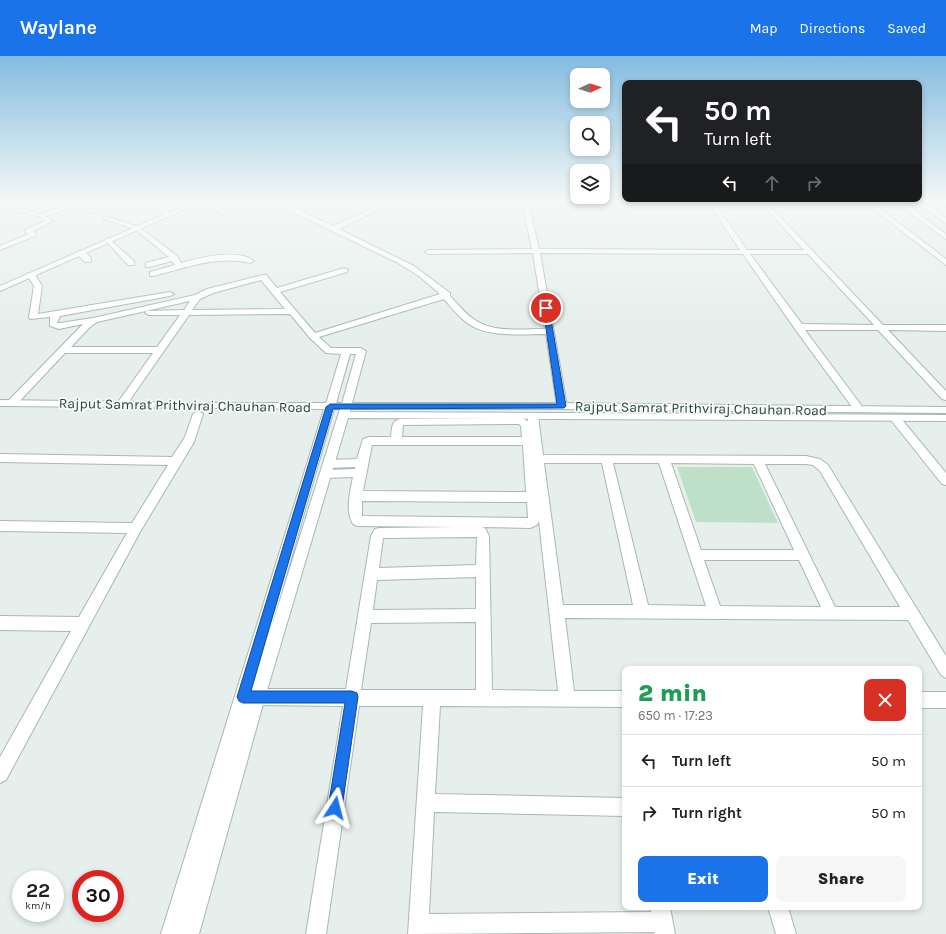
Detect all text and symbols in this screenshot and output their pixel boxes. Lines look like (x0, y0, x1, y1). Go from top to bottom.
text: Waylane (20, 17, 97, 39)
text: Map (750, 20, 778, 37)
text: Directions (800, 20, 865, 37)
text: Saved (887, 20, 926, 37)
north arrow (570, 68, 610, 108)
map controls (570, 68, 610, 204)
text: 50 m (704, 94, 772, 127)
icon: left (638, 96, 690, 148)
button: search (570, 116, 610, 156)
text: Turn left (704, 128, 772, 150)
button: layers (570, 164, 610, 204)
icon: left (719, 172, 741, 194)
icon: ahead (761, 172, 783, 194)
icon: right (803, 172, 825, 194)
pin (529, 291, 563, 325)
icon: arrive (535, 297, 557, 319)
street label: Rajput Samrat Prithviraj Chauhan Road (59, 395, 311, 416)
street label: Rajput Samrat Prithviraj Chauhan Road (575, 398, 827, 419)
text: 2 min (638, 679, 707, 707)
button: close (864, 679, 906, 721)
text: 650 m · 17:23 (638, 708, 713, 723)
icon: left (638, 750, 660, 772)
text: Turn left (672, 752, 731, 770)
text: 50 m (871, 752, 906, 770)
position arrow (314, 787, 356, 829)
icon: right (638, 802, 660, 824)
text: Turn right (672, 804, 742, 822)
text: 50 m (871, 804, 906, 822)
button: Exit (638, 856, 768, 902)
button: Share (776, 856, 906, 902)
speed limit sign: 30 (72, 870, 124, 922)
text: 22 (26, 879, 50, 902)
text: km/h (25, 900, 51, 912)

